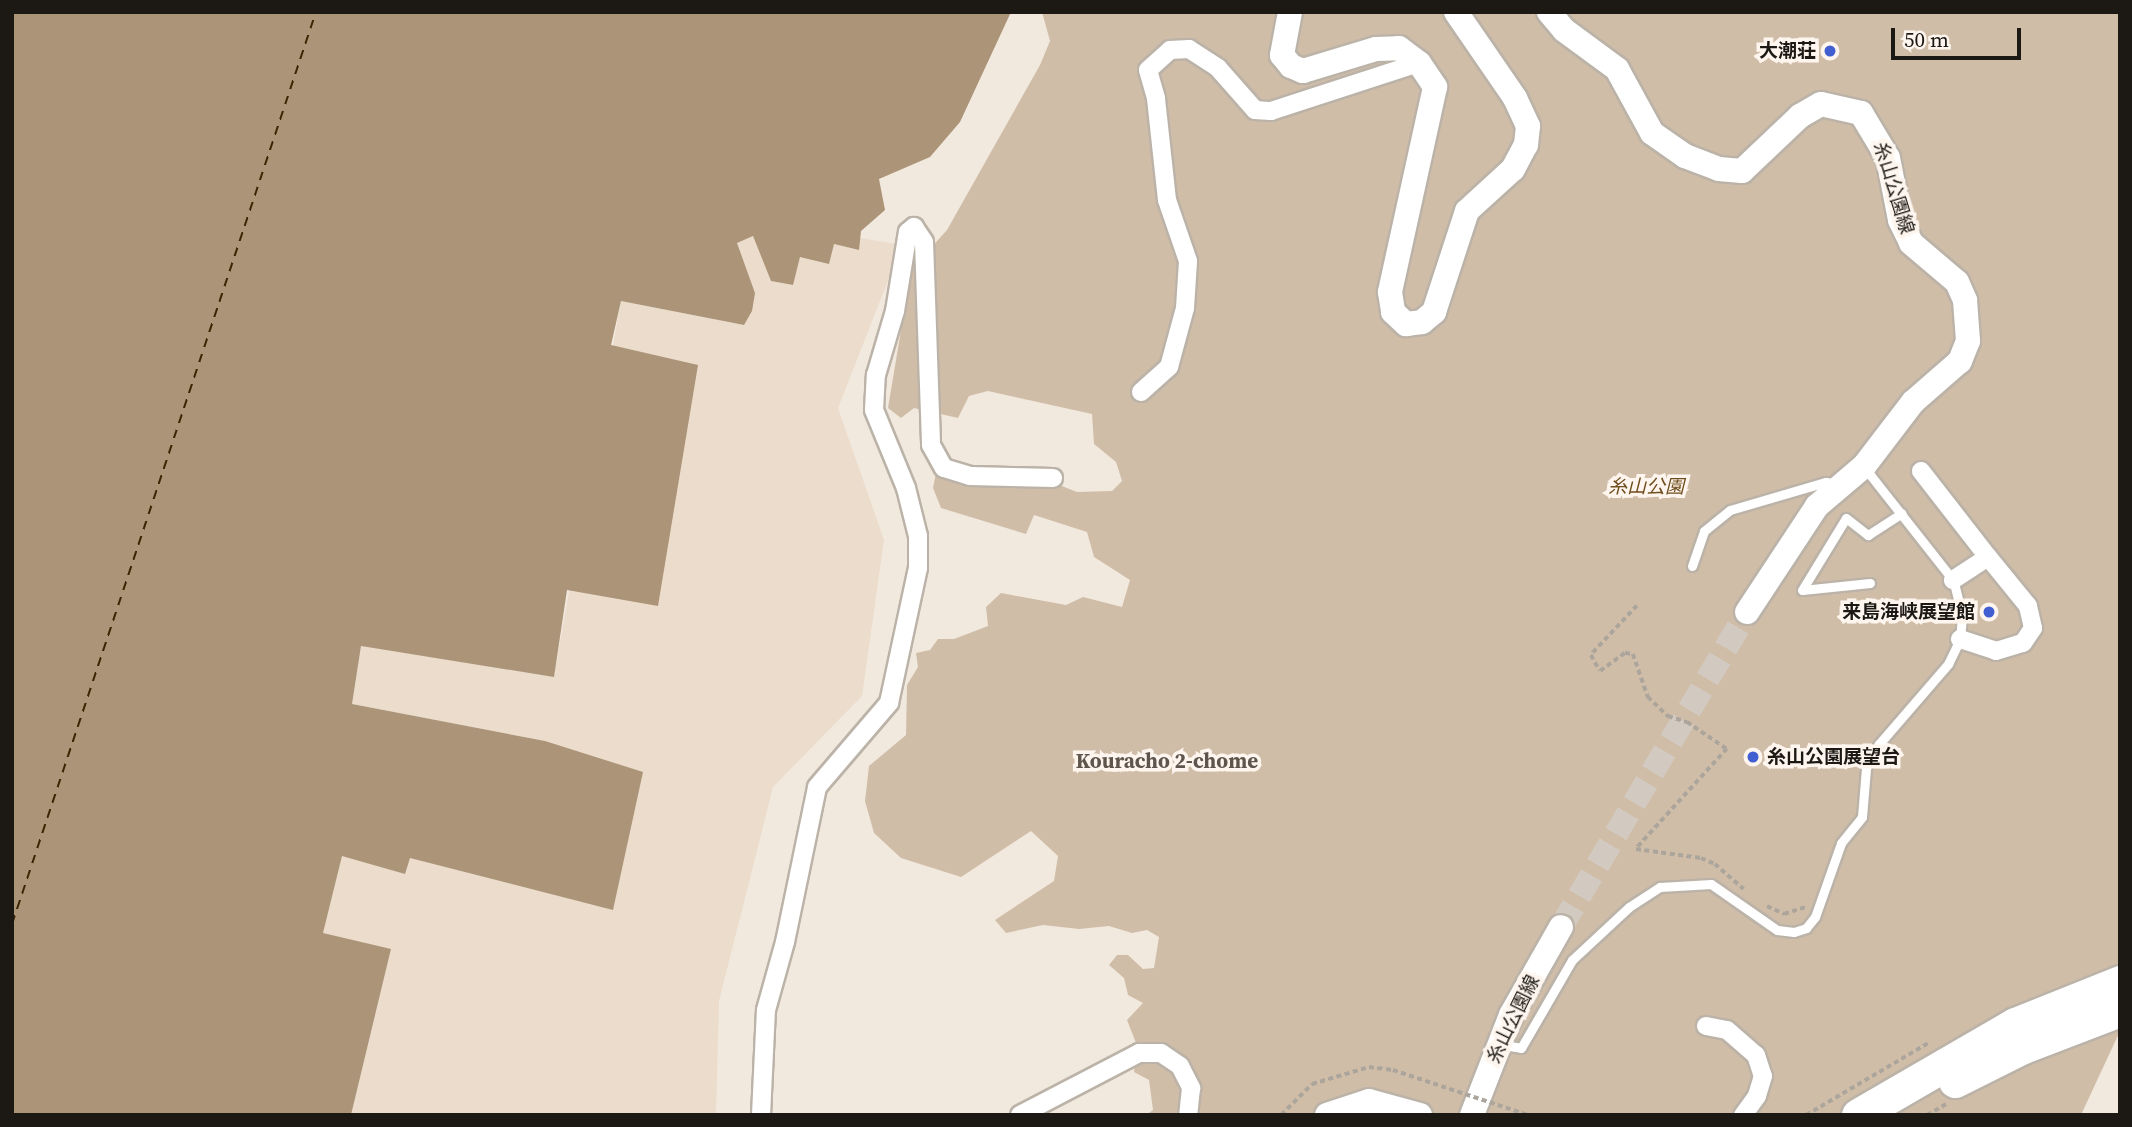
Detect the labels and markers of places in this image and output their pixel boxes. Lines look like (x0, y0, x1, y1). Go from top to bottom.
place label: 大潮荘 (1759, 40, 1816, 62)
marker: 大潮荘 (1822, 43, 1838, 59)
place label: 来島海峡展望館 (1842, 601, 1975, 623)
marker: 来島海峡展望館 (1981, 604, 1997, 620)
place label: 糸山公園展望台 (1767, 746, 1900, 768)
marker: 糸山公園展望台 (1745, 749, 1761, 765)

